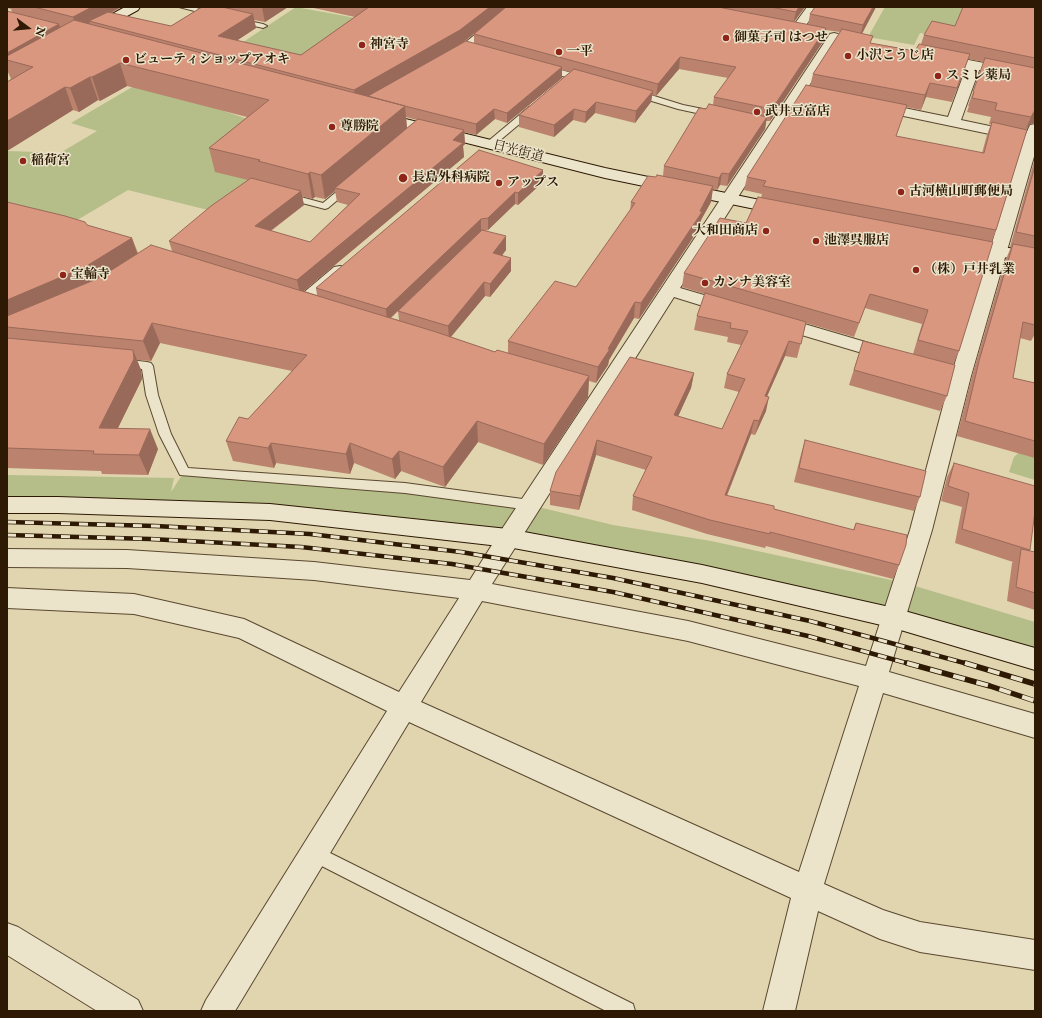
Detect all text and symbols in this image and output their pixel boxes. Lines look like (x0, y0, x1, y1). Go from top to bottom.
north arrow (8, 8, 48, 48)
text: N (31, 25, 48, 38)
place label: 御菓子司 はつせ (734, 30, 828, 46)
marker: 御菓子司 はつせ (721, 33, 731, 43)
place label: 神宮寺 (370, 37, 409, 53)
marker: 神宮寺 (357, 40, 367, 50)
place label: 一平 (567, 44, 593, 60)
marker: 一平 (554, 47, 564, 57)
place label: 小沢こうじ店 (856, 48, 934, 64)
marker: 小沢こうじ店 (843, 51, 853, 61)
place label: ビューティショップアオキ (134, 52, 290, 68)
marker: ビューティショップアオキ (121, 55, 131, 65)
place label: スミレ薬局 (946, 68, 1011, 84)
marker: スミレ薬局 (933, 71, 943, 81)
place label: 武井豆富店 (765, 104, 830, 120)
marker: 武井豆富店 (752, 107, 762, 117)
place label: 尊勝院 (340, 119, 379, 135)
marker: 尊勝院 (327, 122, 337, 132)
street label: 日光街道 (491, 138, 545, 166)
place label: 稲荷宮 (31, 153, 70, 169)
marker: 稲荷宮 (18, 156, 28, 166)
place label: 長島外科病院 (412, 170, 490, 186)
marker: 長島外科病院 (397, 172, 409, 184)
place label: アップス (507, 175, 559, 191)
marker: アップス (494, 178, 504, 188)
place label: 古河横山町郵便局 (909, 184, 1013, 200)
marker: 古河横山町郵便局 (896, 187, 906, 197)
place label: 大和田商店 (693, 223, 758, 239)
marker: 大和田商店 (761, 226, 771, 236)
place label: 池澤呉服店 (824, 233, 889, 249)
marker: 池澤呉服店 (811, 236, 821, 246)
place label: （株）戸井乳業 (924, 262, 1015, 278)
marker: （株）戸井乳業 (911, 265, 921, 275)
place label: 宝輪寺 (71, 267, 110, 283)
marker: 宝輪寺 (58, 270, 68, 280)
place label: カンナ美容室 (713, 275, 791, 291)
marker: カンナ美容室 (700, 278, 710, 288)

